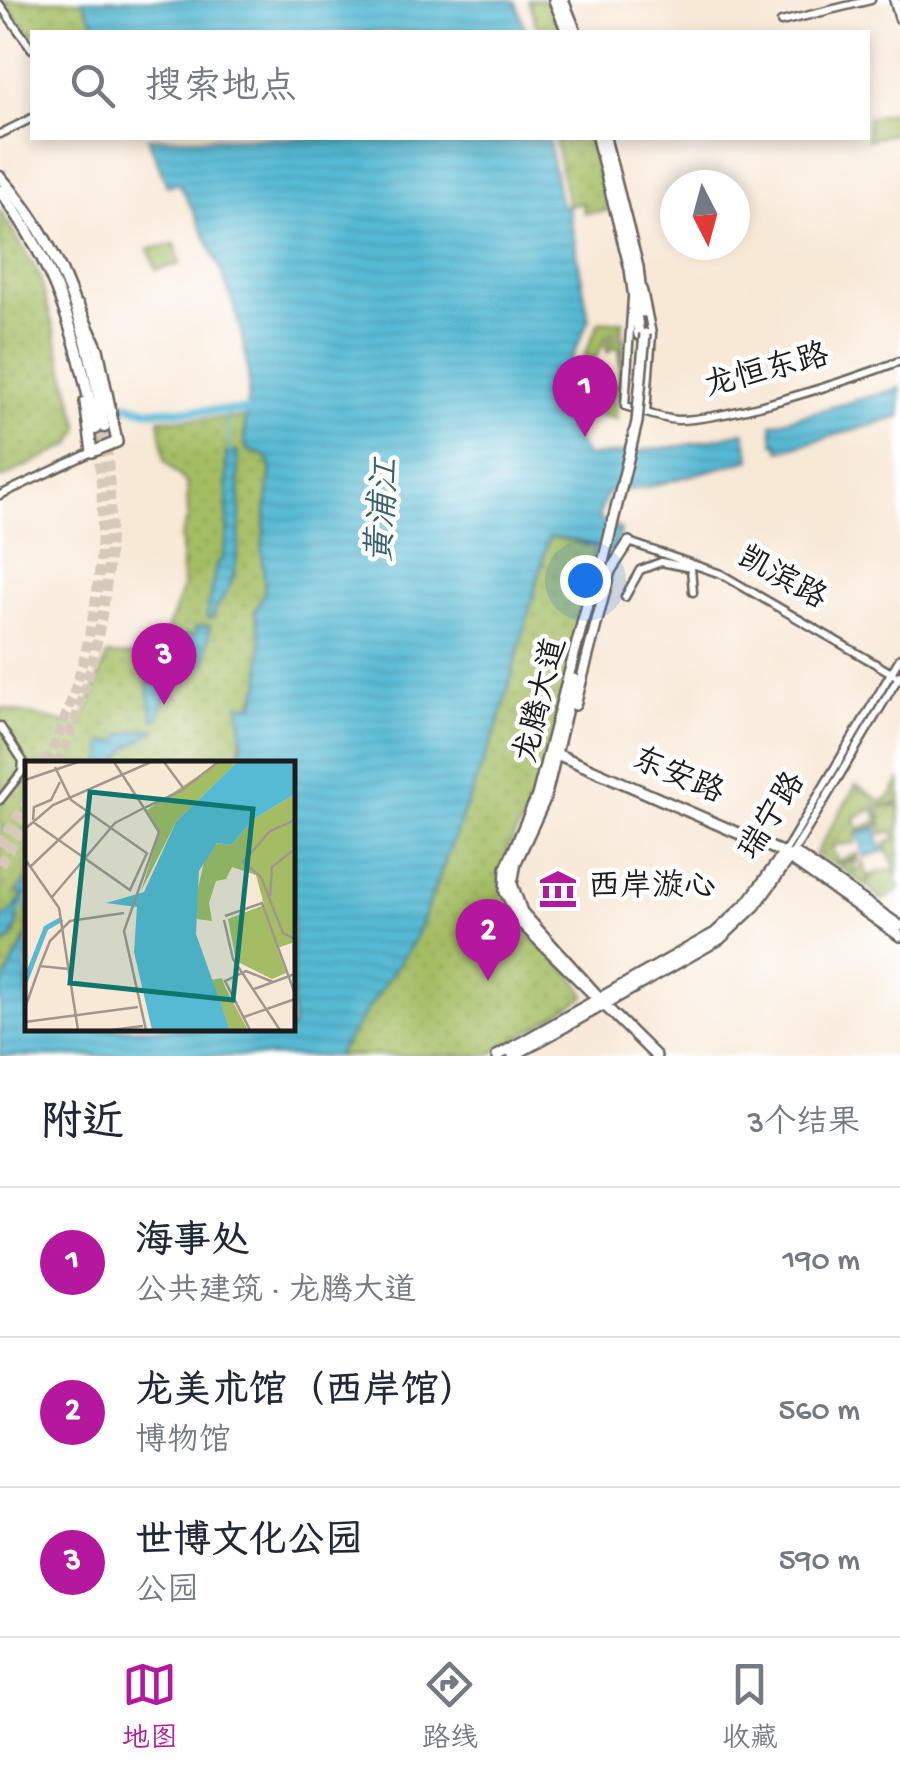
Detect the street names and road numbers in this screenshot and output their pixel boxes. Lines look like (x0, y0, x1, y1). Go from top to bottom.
street label: 龙恒东路 (700, 336, 834, 408)
street label: 凯滨路 (730, 538, 833, 620)
street label: 龙腾大道 (507, 634, 577, 768)
street label: 东安路 (625, 740, 729, 814)
street label: 瑞宁路 (731, 765, 816, 868)

